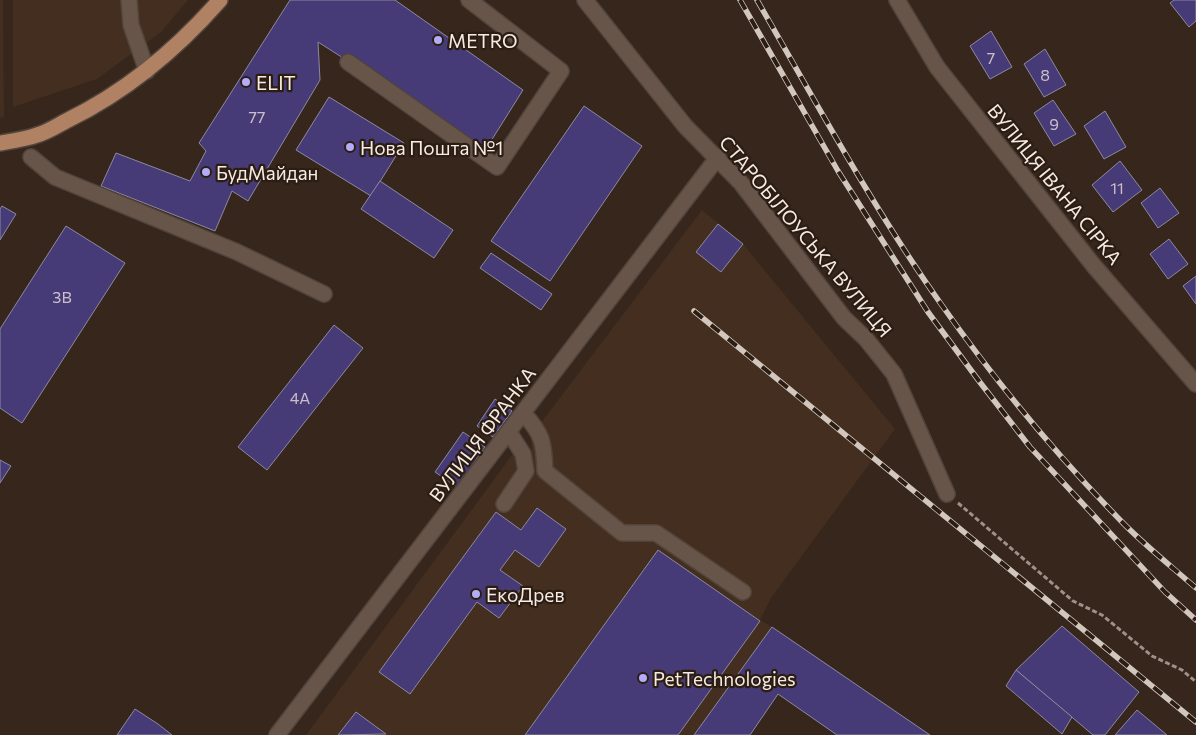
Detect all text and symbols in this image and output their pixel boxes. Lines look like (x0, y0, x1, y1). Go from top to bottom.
place label: METRO (448, 29, 518, 52)
marker: METRO (432, 34, 444, 46)
house number: 7 (987, 48, 995, 67)
house number: 8 (1040, 65, 1050, 84)
place label: ELIT (256, 71, 296, 94)
marker: ELIT (240, 76, 252, 88)
street label: ВУЛИЦЯ ІВАНА СІРКА (983, 99, 1127, 269)
house number: 77 (249, 107, 265, 126)
house number: 9 (1049, 114, 1059, 133)
street label: СТАРОБІЛОУСЬКА ВУЛИЦЯ (715, 131, 897, 341)
place label: Нова Пошта №1 (360, 136, 503, 159)
marker: Нова Пошта №1 (344, 141, 356, 153)
place label: БудМайдан (216, 161, 318, 184)
marker: БудМайдан (200, 166, 212, 178)
house number: 11 (1110, 178, 1124, 197)
house number: 3В (52, 287, 72, 306)
street label: ВУЛИЦЯ ФРАНКА (424, 362, 540, 506)
house number: 4А (290, 388, 310, 407)
place label: ЕкоДрев (486, 583, 564, 606)
marker: ЕкоДрев (470, 588, 482, 600)
place label: PetTechnologies (653, 667, 796, 690)
marker: PetTechnologies (637, 672, 649, 684)

